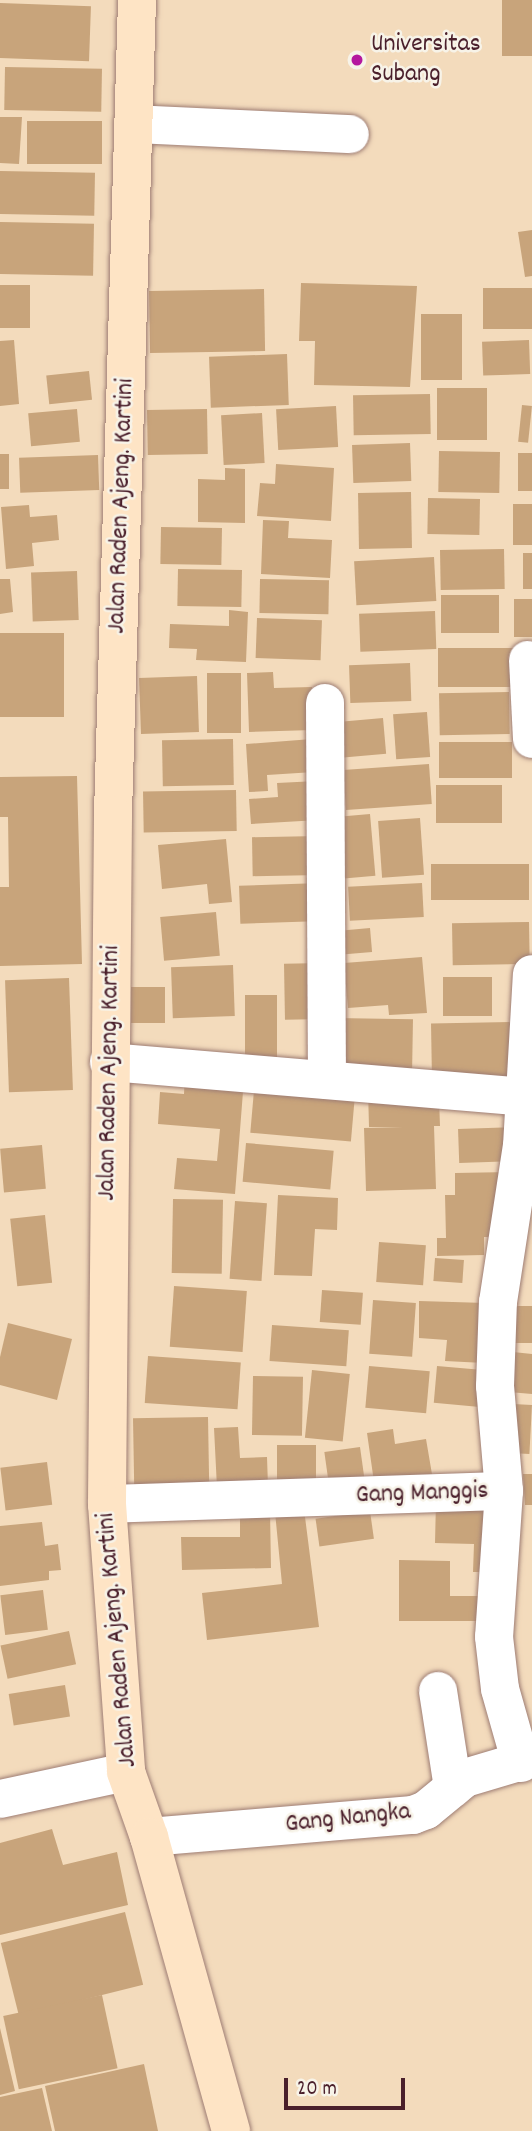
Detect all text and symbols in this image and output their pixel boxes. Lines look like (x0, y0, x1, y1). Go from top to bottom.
place label: Universitas Subang (371, 29, 481, 90)
marker: Universitas Subang (349, 52, 365, 68)
street label: Jalan Raden Ajeng. Kartini (102, 378, 142, 634)
street label: Jalan Raden Ajeng. Kartini (92, 945, 128, 1201)
street label: Gang Manggis (355, 1476, 489, 1512)
street label: Jalan Raden Ajeng. Kartini (91, 1511, 145, 1769)
street label: Gang Nangka (284, 1797, 412, 1841)
scale bar (287, 2064, 408, 2108)
text: 20 m (297, 2075, 337, 2105)

